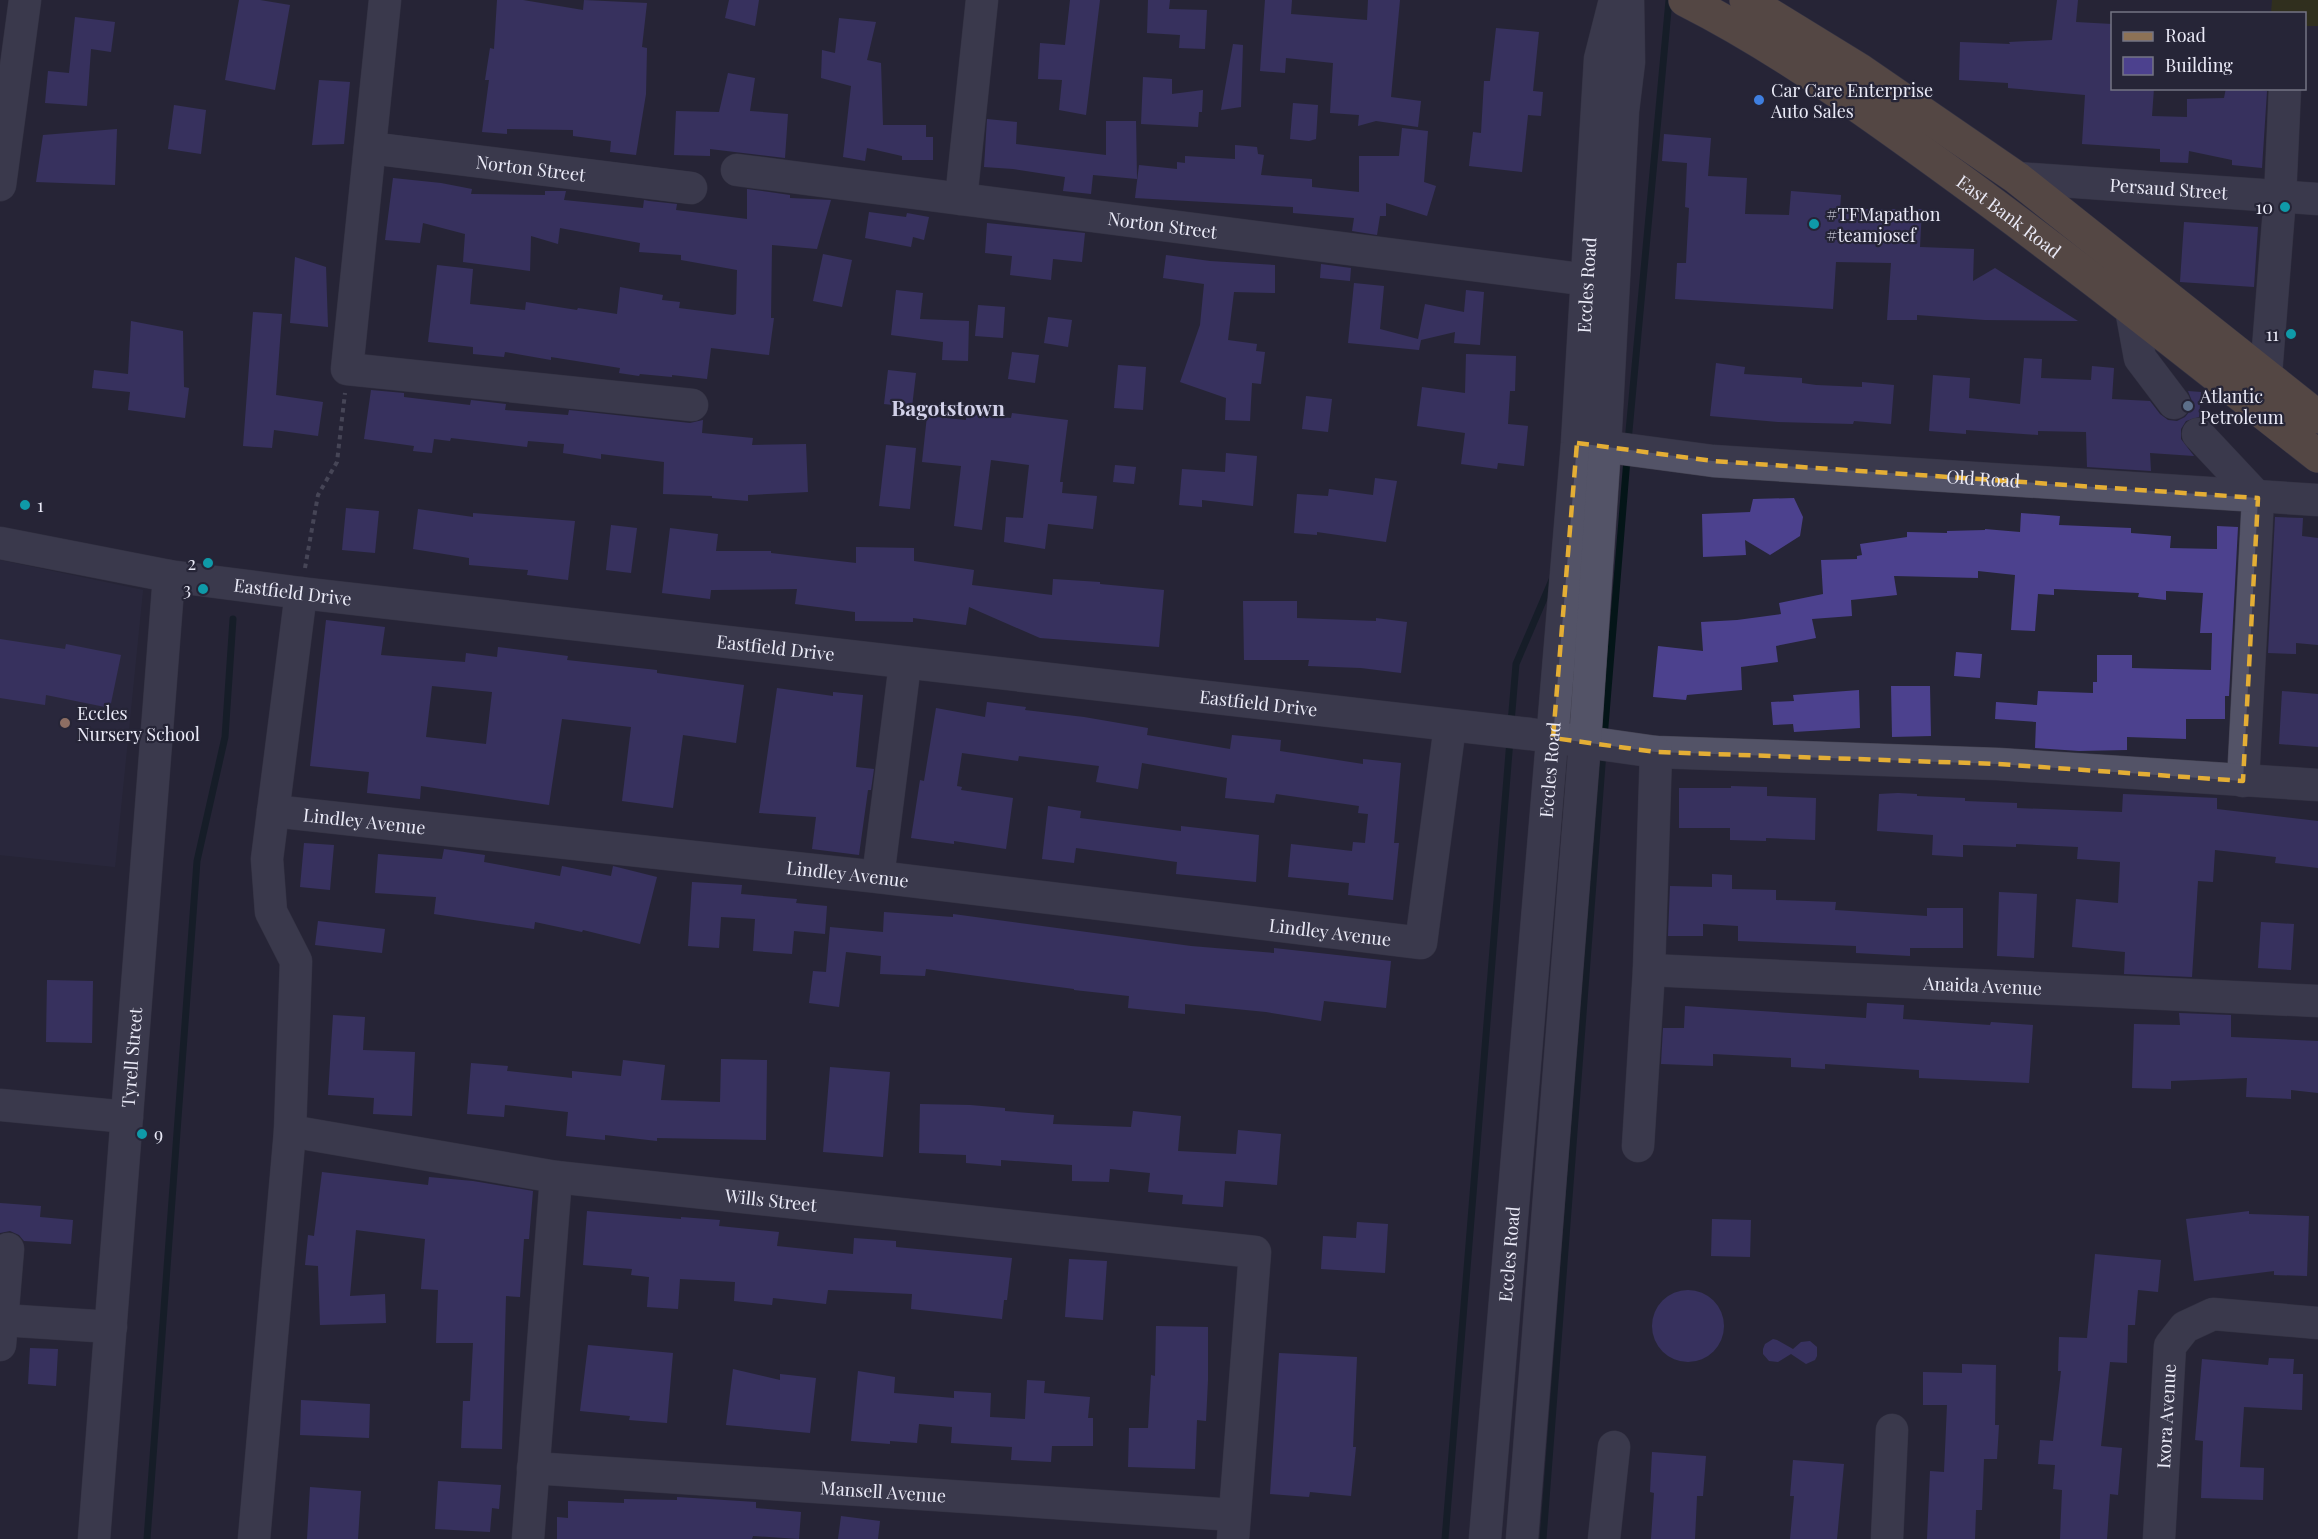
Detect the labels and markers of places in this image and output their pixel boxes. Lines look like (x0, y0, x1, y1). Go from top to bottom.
place label: Car Care Enterprise Auto Sales (1770, 78, 1933, 123)
marker: Car Care Enterprise Auto Sales (1752, 93, 1766, 107)
place label: 10 (2256, 195, 2273, 219)
marker: 10 (2278, 200, 2292, 214)
place label: #TFMapathon #teamjosef (1826, 202, 1941, 247)
marker: #TFMapathon #teamjosef (1807, 217, 1821, 231)
place label: 11 (2266, 322, 2279, 346)
marker: 11 (2284, 327, 2298, 341)
place label: Atlantic Petroleum (2199, 384, 2284, 429)
marker: Atlantic Petroleum (2181, 399, 2195, 413)
place label: 1 (37, 493, 44, 517)
marker: 1 (18, 498, 32, 512)
place label: 2 (187, 551, 196, 575)
marker: 2 (201, 556, 215, 570)
place label: 3 (183, 577, 191, 601)
marker: 3 (196, 582, 210, 596)
place label: Eccles Nursery School (77, 701, 200, 746)
marker: Eccles Nursery School (58, 716, 72, 730)
place label: 9 (154, 1122, 163, 1146)
marker: 9 (135, 1127, 149, 1141)

